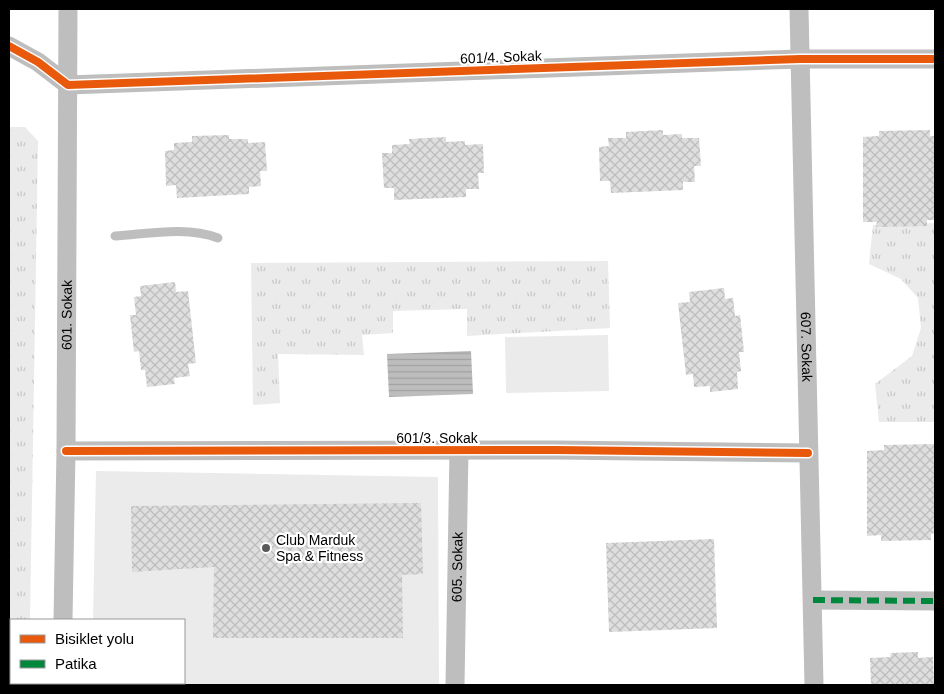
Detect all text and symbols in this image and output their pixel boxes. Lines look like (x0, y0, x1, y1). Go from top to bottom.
street label: 601/4. Sokak (460, 48, 543, 66)
street label: 601. Sokak (58, 279, 75, 350)
street label: 607. Sokak (798, 312, 815, 383)
street label: 601/3. Sokak (396, 430, 479, 446)
street label: 605. Sokak (448, 531, 466, 602)
place label: Club Marduk Spa & Fitness (276, 532, 363, 564)
marker: Club Marduk Spa & Fitness (260, 542, 272, 554)
legend (10, 619, 185, 684)
text: Bisiklet yolu (55, 630, 134, 647)
text: Patika (55, 655, 97, 672)

